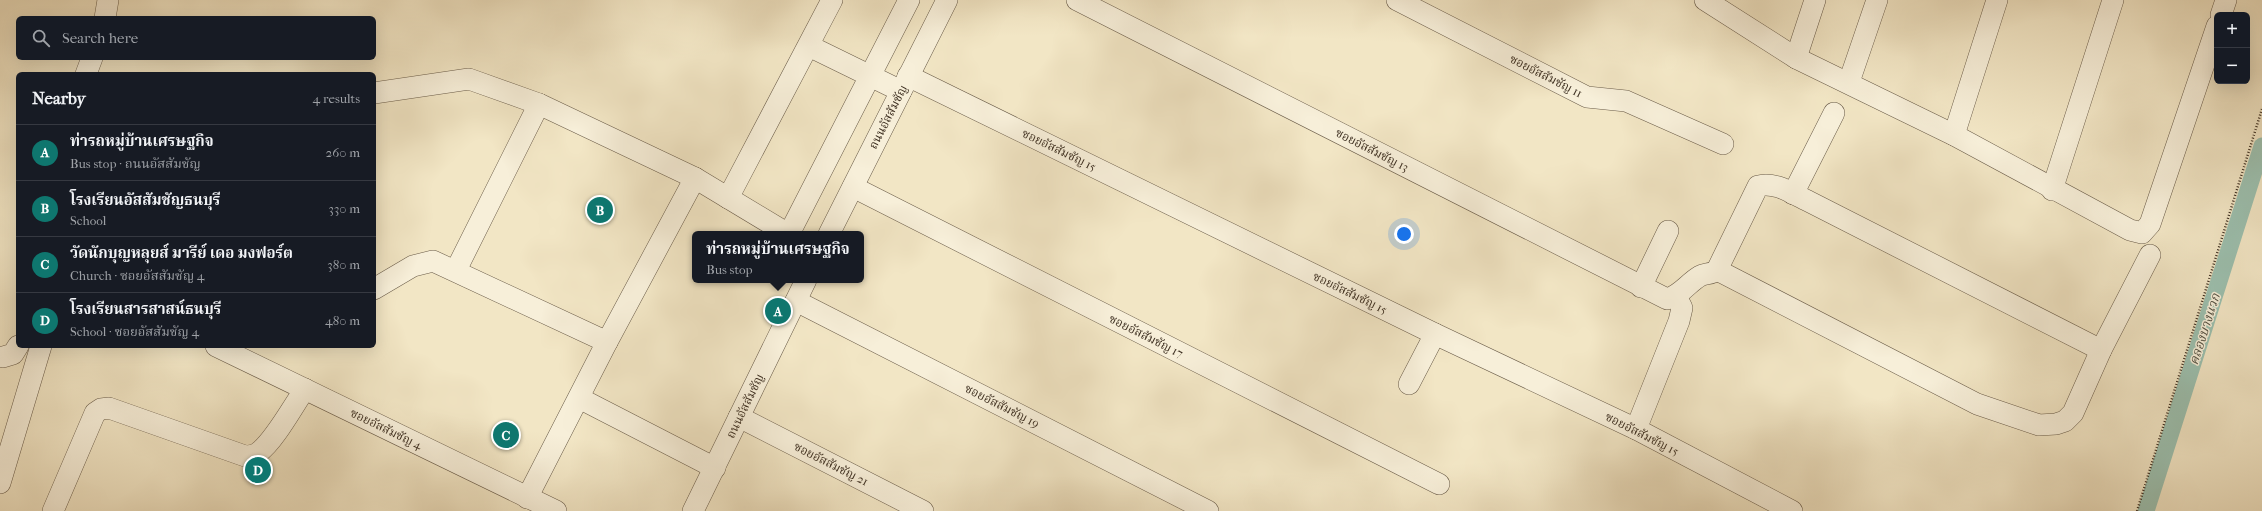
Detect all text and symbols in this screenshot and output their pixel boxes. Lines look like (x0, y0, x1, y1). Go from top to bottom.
map controls (2214, 12, 2250, 84)
button: + (2214, 12, 2250, 48)
search box (16, 16, 376, 60)
icon: search (30, 27, 52, 49)
text: Search here (62, 29, 138, 47)
button: − (2214, 48, 2250, 84)
street label: ซอยอัสสัมชัญ 11 (1507, 52, 1585, 100)
street label: ถนนอัสสัมชัญ (866, 83, 910, 151)
text: Nearby (32, 88, 86, 108)
text: 4 results (313, 91, 360, 106)
street label: ซอยอัสสัมชัญ 15 (1020, 126, 1098, 174)
street label: ซอยอัสสัมชัญ 13 (1333, 126, 1411, 174)
text: ท่ารถหมู่บ้านเศรษฐกิจ (70, 132, 214, 150)
text: A (41, 145, 49, 160)
text: 260 m (326, 145, 360, 160)
text: Bus stop · ถนนอัสสัมชัญ (70, 156, 201, 171)
text: โรงเรียนอัสสัมชัญธนบุรี (70, 191, 220, 209)
pin: B (587, 195, 613, 225)
text: B (41, 201, 49, 216)
text: 330 m (329, 201, 360, 216)
text: School (70, 213, 106, 228)
your location (1394, 224, 1414, 244)
popup (692, 231, 864, 283)
text: ท่ารถหมู่บ้านเศรษฐกิจ (706, 240, 850, 258)
text: วัดนักบุญหลุยส์ มารีย์ เดอ มงฟอร์ต (70, 244, 293, 262)
text: C (41, 257, 49, 272)
text: 380 m (327, 257, 360, 272)
text: Bus stop (706, 262, 753, 277)
text: Church · ซอยอัสสัมชัญ 4 (70, 268, 205, 283)
street label: ซอยอัสสัมชัญ 15 (1311, 269, 1389, 317)
water label: คลองบางแวก (2186, 291, 2223, 367)
pin: A (765, 296, 791, 326)
text: โรงเรียนสารสาสน์ธนบุรี (70, 300, 221, 318)
street label: ซอยอัสสัมชัญ 17 (1107, 311, 1185, 361)
text: D (40, 313, 50, 328)
text: 480 m (325, 313, 360, 328)
text: School · ซอยอัสสัมชัญ 4 (70, 324, 199, 339)
street label: ถนนอัสสัมชัญ (723, 371, 767, 441)
street label: ซอยอัสสัมชัญ 19 (962, 381, 1042, 431)
street label: ซอยอัสสัมชัญ 4 (348, 406, 425, 453)
street label: ซอยอัสสัมชัญ 15 (1603, 410, 1681, 458)
pin: C (493, 420, 519, 450)
street label: ซอยอัสสัมชัญ 21 (792, 439, 870, 489)
pin: D (245, 455, 271, 485)

